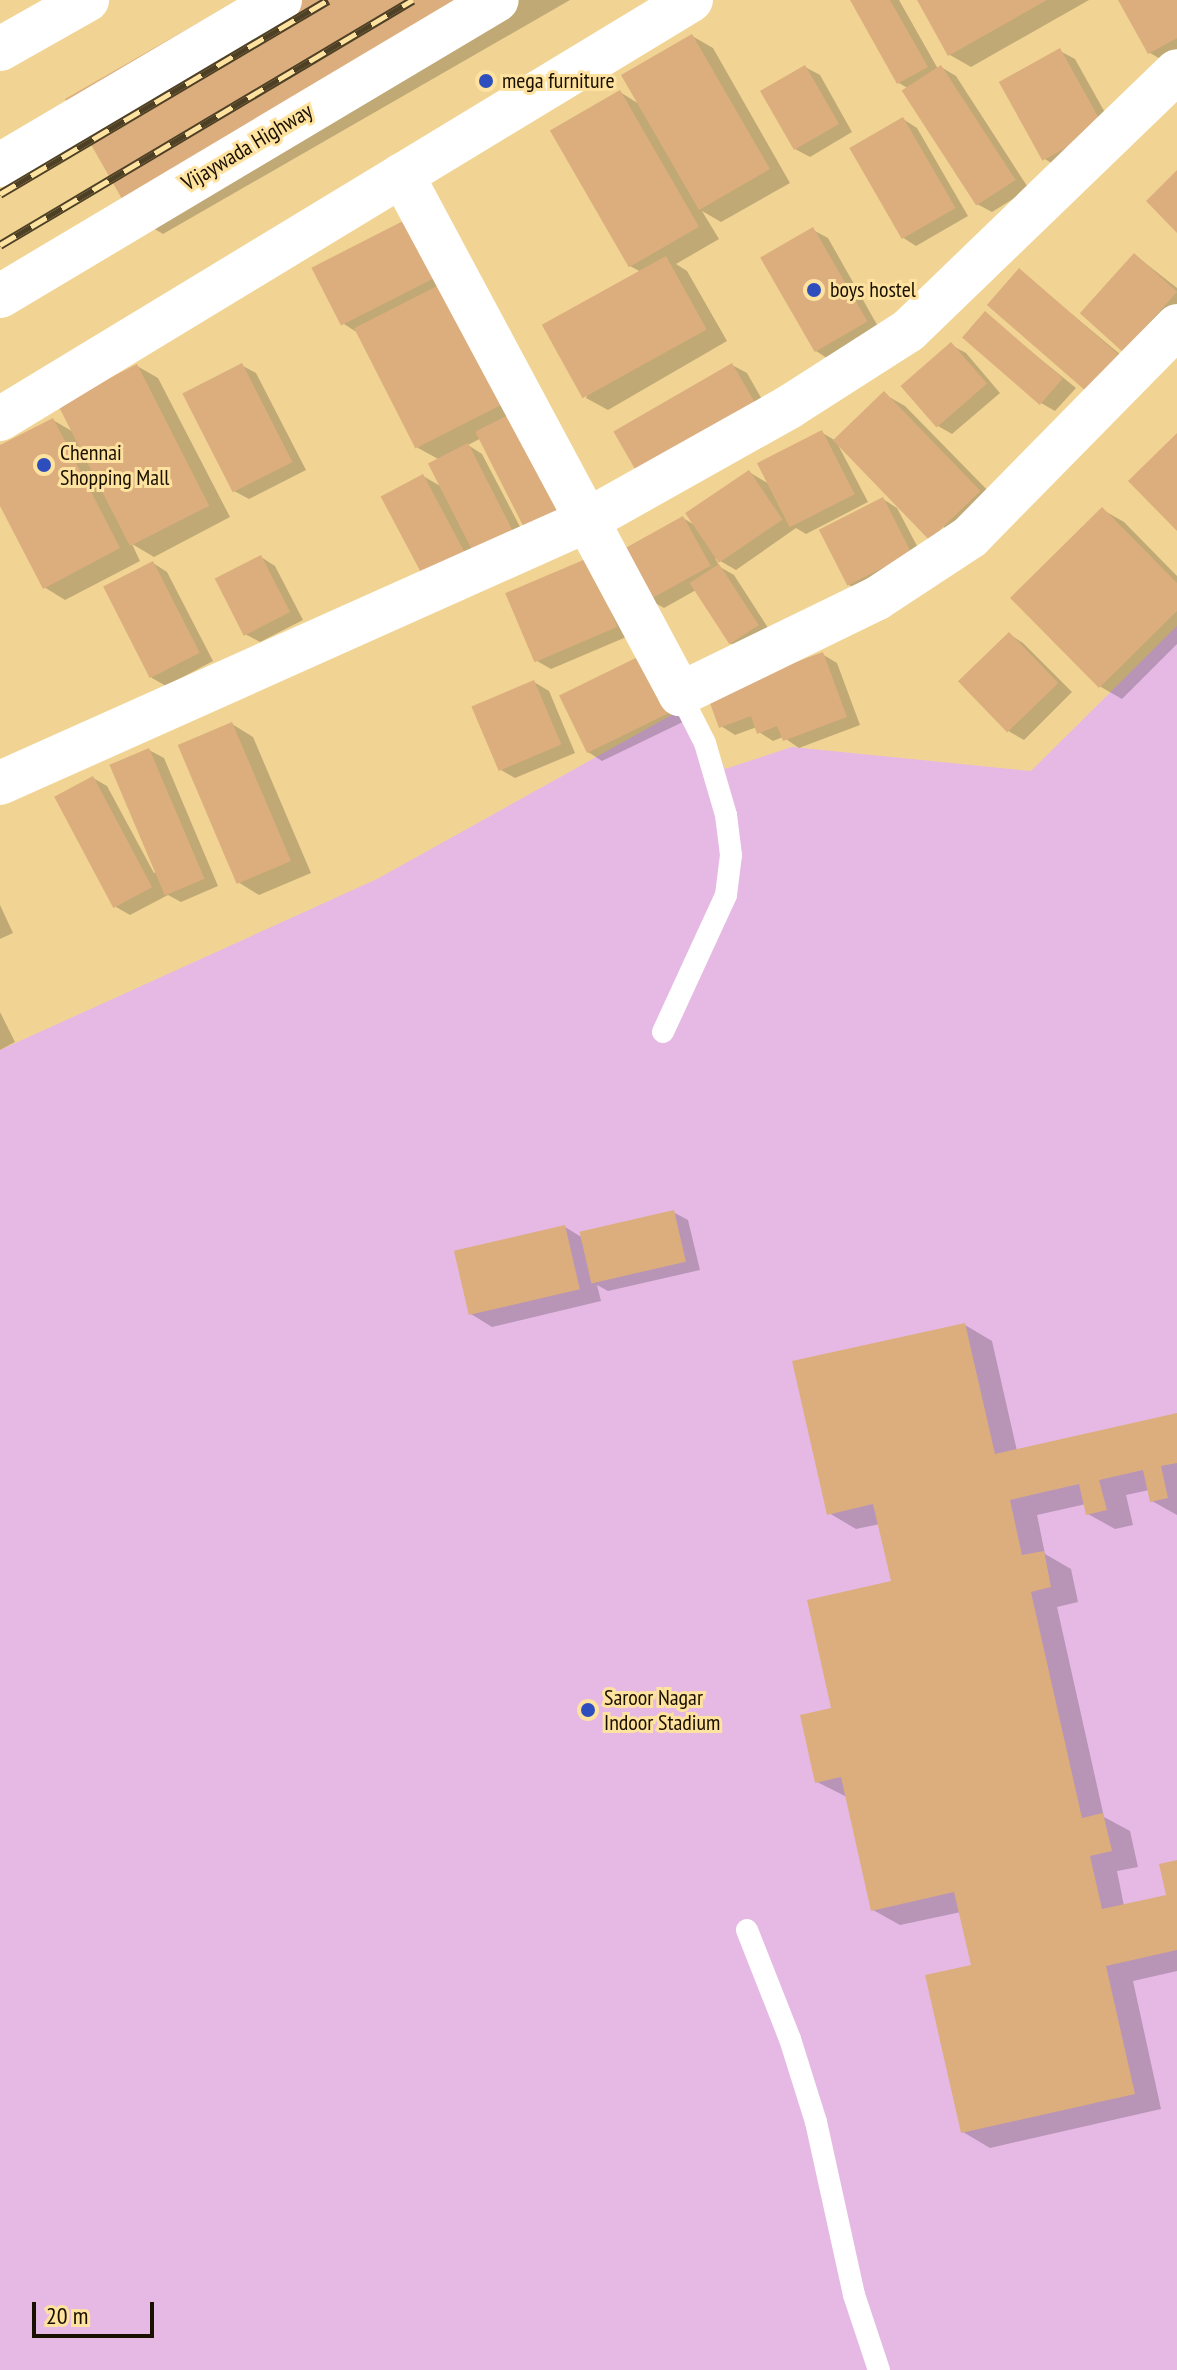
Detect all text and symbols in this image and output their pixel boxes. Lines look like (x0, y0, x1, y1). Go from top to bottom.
place label: mega furniture (502, 68, 615, 94)
marker: mega furniture (477, 72, 495, 90)
street label: Vijaywada Highway (177, 98, 317, 196)
place label: boys hostel (830, 277, 916, 303)
marker: boys hostel (805, 281, 823, 299)
place label: Chennai Shopping Mall (60, 439, 169, 490)
marker: Chennai Shopping Mall (35, 456, 53, 474)
place label: Saroor Nagar Indoor Stadium (604, 1684, 720, 1736)
marker: Saroor Nagar Indoor Stadium (579, 1701, 597, 1719)
scale bar (36, 2286, 158, 2336)
text: 20 m (46, 2300, 88, 2331)

